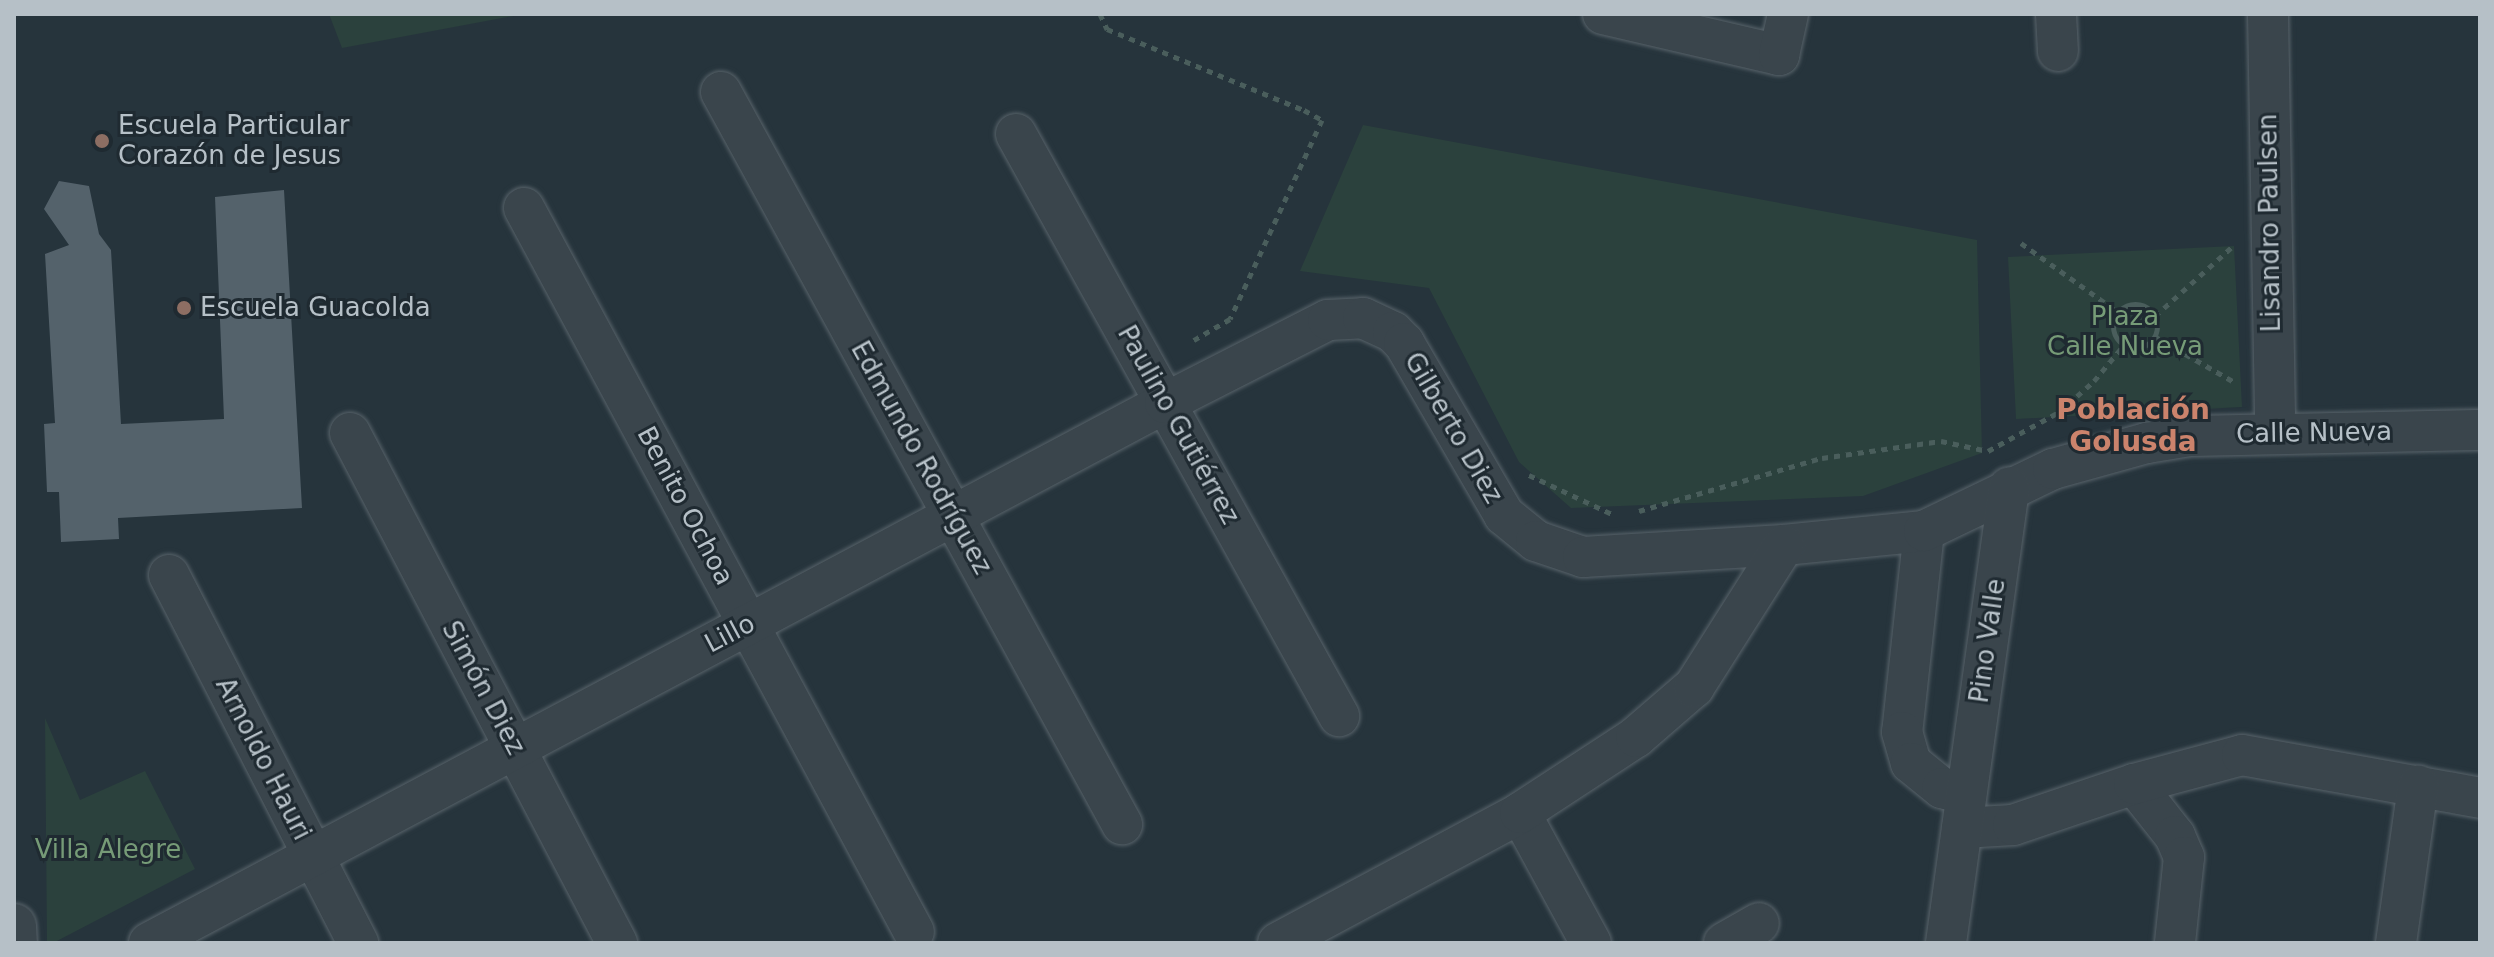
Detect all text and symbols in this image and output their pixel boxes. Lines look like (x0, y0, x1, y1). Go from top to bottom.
place label: Escuela Particular Corazón de Jesus (118, 110, 349, 172)
street label: Lisandro Paulsen (2252, 113, 2288, 333)
marker: Escuela Particular Corazón de Jesus (93, 132, 111, 150)
place label: Escuela Guacolda (200, 292, 431, 324)
marker: Escuela Guacolda (175, 299, 193, 317)
park label: Plaza Calle Nueva (2047, 301, 2203, 362)
street label: Paulino Gutiérrez (1111, 320, 1245, 530)
street label: Edmundo Rodríguez (844, 336, 998, 580)
street label: Gilberto Diez (1397, 347, 1509, 509)
district label: Población Golusda (2056, 393, 2210, 459)
street label: Calle Nueva (2236, 416, 2392, 450)
street label: Benito Ochoa (630, 421, 740, 591)
street label: Pino Valle (1964, 577, 2012, 705)
street label: Lillo (700, 608, 760, 660)
street label: Simón Diez (435, 616, 531, 760)
street label: Arnoldo Hauri (209, 673, 317, 845)
park label: Villa Alegre (35, 834, 181, 866)

